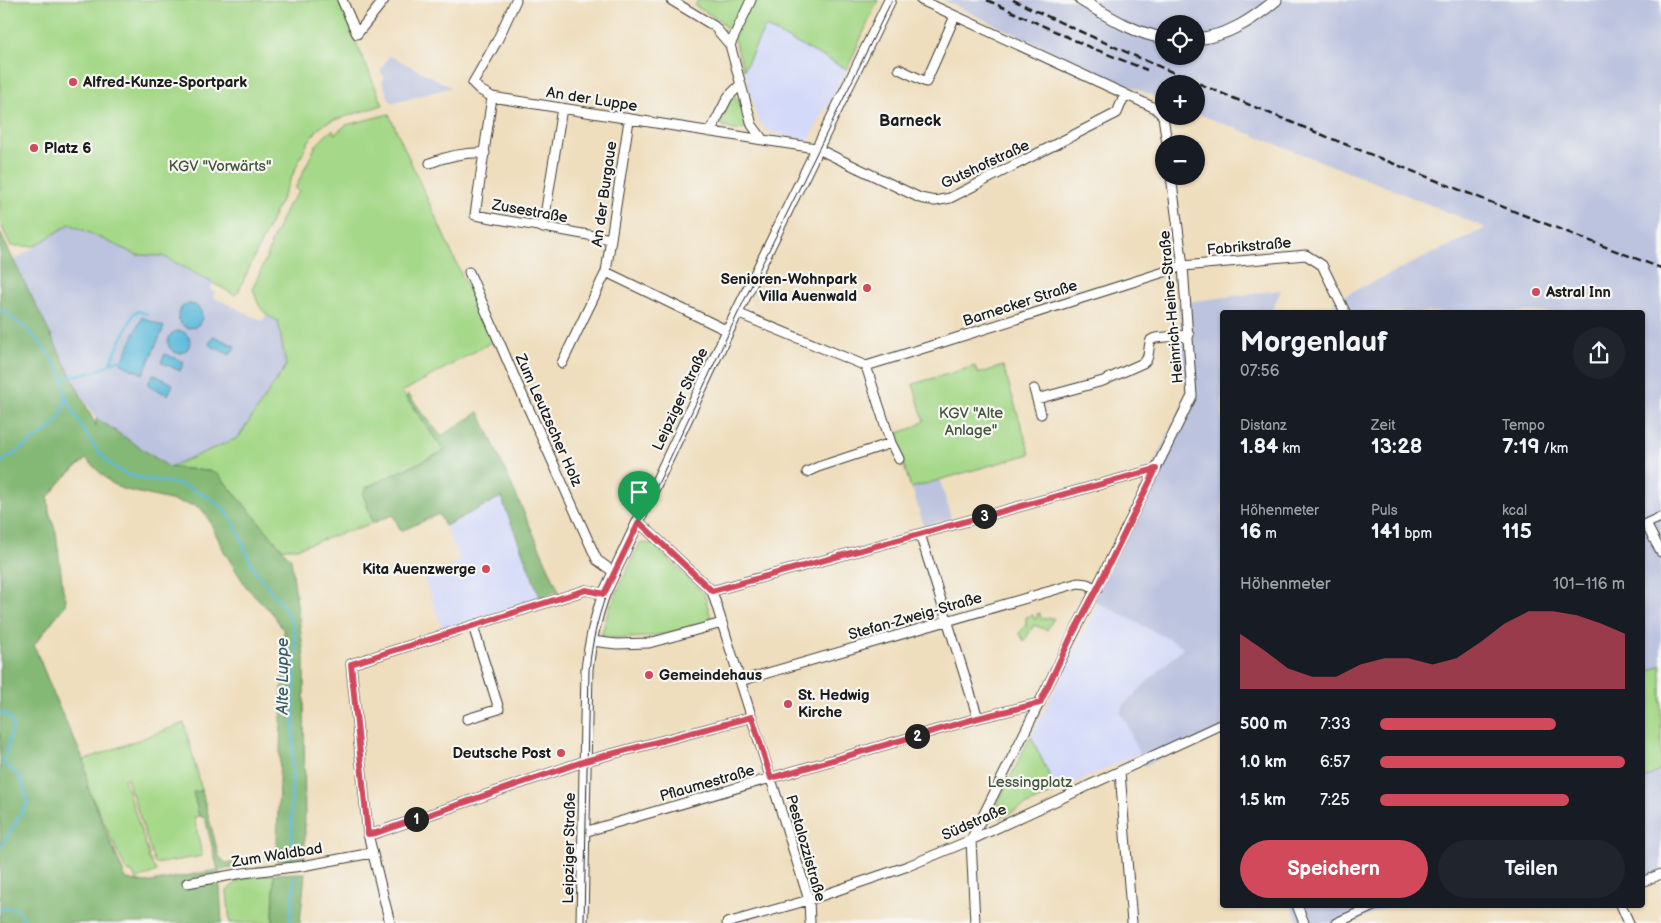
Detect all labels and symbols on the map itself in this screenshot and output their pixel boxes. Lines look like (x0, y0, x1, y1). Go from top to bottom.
place label: Alfred-Kunze-Sportpark (82, 73, 247, 92)
marker: Alfred-Kunze-Sportpark (67, 76, 79, 88)
street label: An der Luppe (545, 83, 639, 116)
district label: Barneck (879, 112, 942, 131)
street label: Gutshofstraße (938, 136, 1033, 193)
place label: Platz 6 (44, 139, 91, 158)
street label: An der Burgaue (588, 140, 621, 248)
marker: Platz 6 (28, 142, 40, 154)
park label: KGV "Vorwärts" (168, 157, 272, 176)
street label: Zusestraße (490, 195, 569, 228)
street label: Heinrich-Heine-Straße (1155, 230, 1188, 384)
street label: Fabrikstraße (1206, 233, 1292, 260)
place label: Senioren-Wohnpark Villa Auenwald (721, 270, 857, 306)
street label: Barnecker Straße (961, 276, 1080, 331)
marker: Senioren-Wohnpark Villa Auenwald (861, 282, 873, 294)
place label: Astral Inn (1545, 283, 1611, 302)
marker: Astral Inn (1530, 286, 1542, 298)
street label: Leipziger Straße (648, 345, 713, 454)
street label: Zum Leutzscher Holz (510, 350, 587, 490)
park label: KGV "Alte Anlage" (939, 404, 1003, 440)
pin (618, 471, 660, 522)
pin: 3 (972, 504, 996, 528)
place label: Kita Auenzwerge (362, 560, 476, 579)
marker: Kita Auenzwerge (480, 563, 492, 575)
street label: Stefan-Zweig-Straße (846, 588, 984, 645)
water label: Alte Luppe (274, 638, 293, 715)
place label: Gemeindehaus (659, 666, 762, 685)
marker: Gemeindehaus (643, 669, 655, 681)
place label: St. Hedwig Kirche (798, 686, 869, 722)
marker: St. Hedwig Kirche (782, 698, 794, 710)
pin: 2 (904, 724, 930, 748)
place label: Deutsche Post (452, 744, 551, 763)
marker: Deutsche Post (555, 747, 567, 759)
street label: Pflaumestraße (658, 761, 757, 806)
park label: Lessingplatz (988, 773, 1073, 792)
street label: Leipziger Straße (559, 792, 580, 904)
street label: Pestalozzistraße (781, 793, 830, 904)
street label: Südstraße (939, 800, 1010, 845)
pin: 1 (404, 806, 428, 832)
street label: Zum Waldbad (229, 839, 324, 872)

